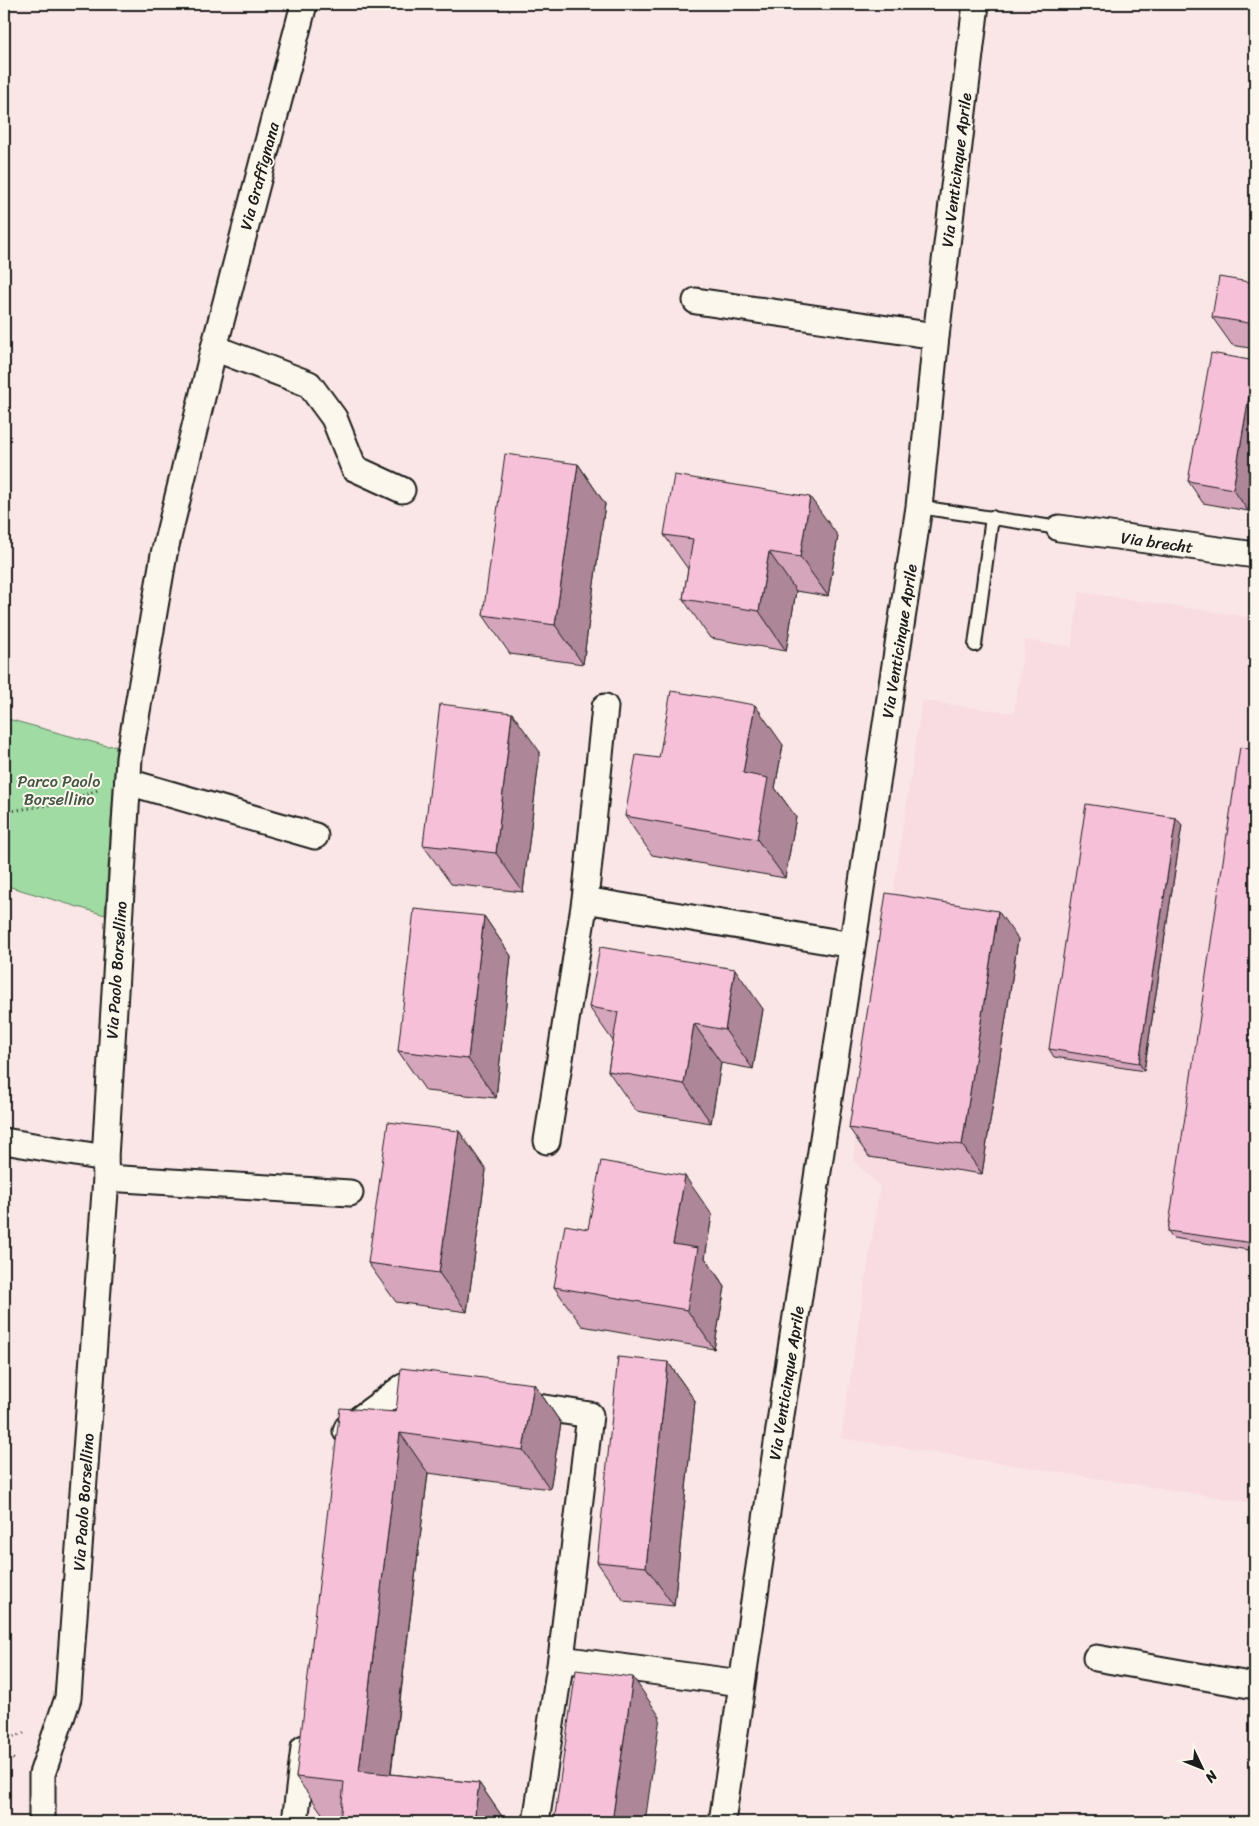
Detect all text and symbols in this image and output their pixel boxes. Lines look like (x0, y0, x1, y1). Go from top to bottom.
street label: Via Venticinque Aprile (933, 91, 980, 249)
street label: Via Graffignana (231, 118, 288, 233)
street label: Via brecht (1119, 523, 1195, 562)
street label: Via Venticinque Aprile (873, 562, 926, 720)
park label: Parco Paolo Borsellino (18, 767, 100, 814)
street label: Via Paolo Borsellino (97, 900, 136, 1040)
street label: Via Venticinque Aprile (760, 1304, 813, 1462)
street label: Via Paolo Borsellino (64, 1432, 103, 1572)
north arrow (1176, 1744, 1226, 1794)
text: N (1198, 1764, 1224, 1789)

